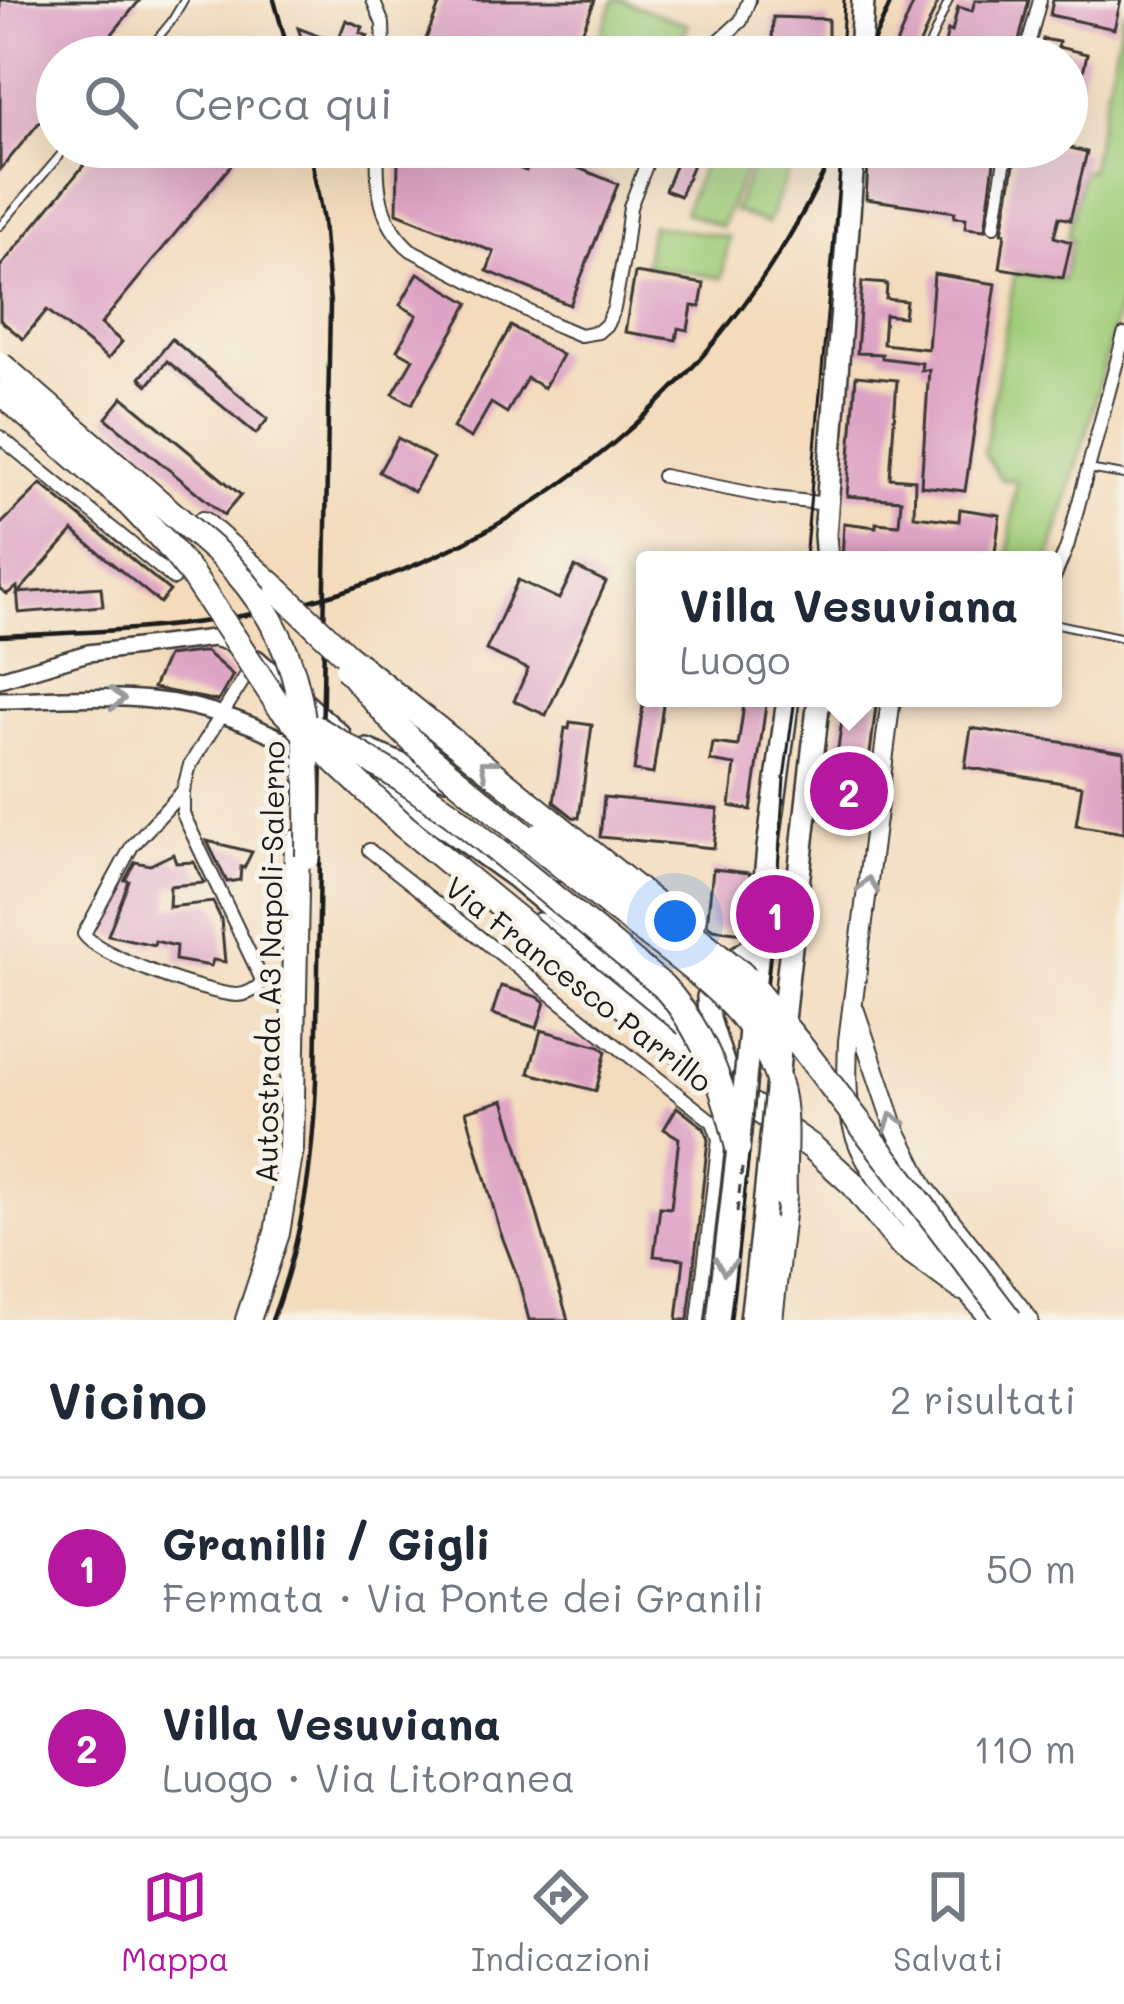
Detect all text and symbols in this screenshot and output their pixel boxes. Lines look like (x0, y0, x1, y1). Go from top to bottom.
search box (36, 36, 1088, 168)
icon: search (78, 69, 144, 135)
text: Cerca qui (174, 73, 393, 131)
popup (636, 551, 1062, 707)
text: Villa Vesuviana (680, 575, 1018, 633)
text: Luogo (680, 633, 790, 684)
one-way arrow (109, 686, 127, 712)
street label: Autostrada A3 Napoli-Salerno (245, 740, 293, 1184)
pin: 2 (810, 746, 888, 836)
one-way arrow (478, 759, 500, 781)
street label: Via Francesco Parrillo (437, 866, 721, 1100)
pin: 1 (736, 869, 814, 959)
one-way arrow (854, 875, 880, 894)
your location (645, 891, 705, 951)
one-way arrow (883, 1111, 907, 1132)
one-way arrow (712, 1256, 738, 1276)
text: Vicino (48, 1365, 207, 1432)
text: 2 risultati (890, 1373, 1076, 1424)
text: Granilli / Gigli (162, 1513, 491, 1571)
text: 1 (78, 1542, 96, 1593)
text: 50 m (986, 1542, 1076, 1593)
text: Fermata · Via Ponte dei Granili (162, 1571, 764, 1622)
text: Villa Vesuviana (162, 1693, 501, 1751)
text: 2 (76, 1722, 98, 1773)
text: 110 m (974, 1722, 1076, 1773)
text: Luogo · Via Litoranea (162, 1751, 575, 1802)
tab: Mappa (121, 1864, 229, 1979)
tab: Indicazioni (471, 1864, 651, 1979)
tab: Salvati (893, 1864, 1003, 1979)

